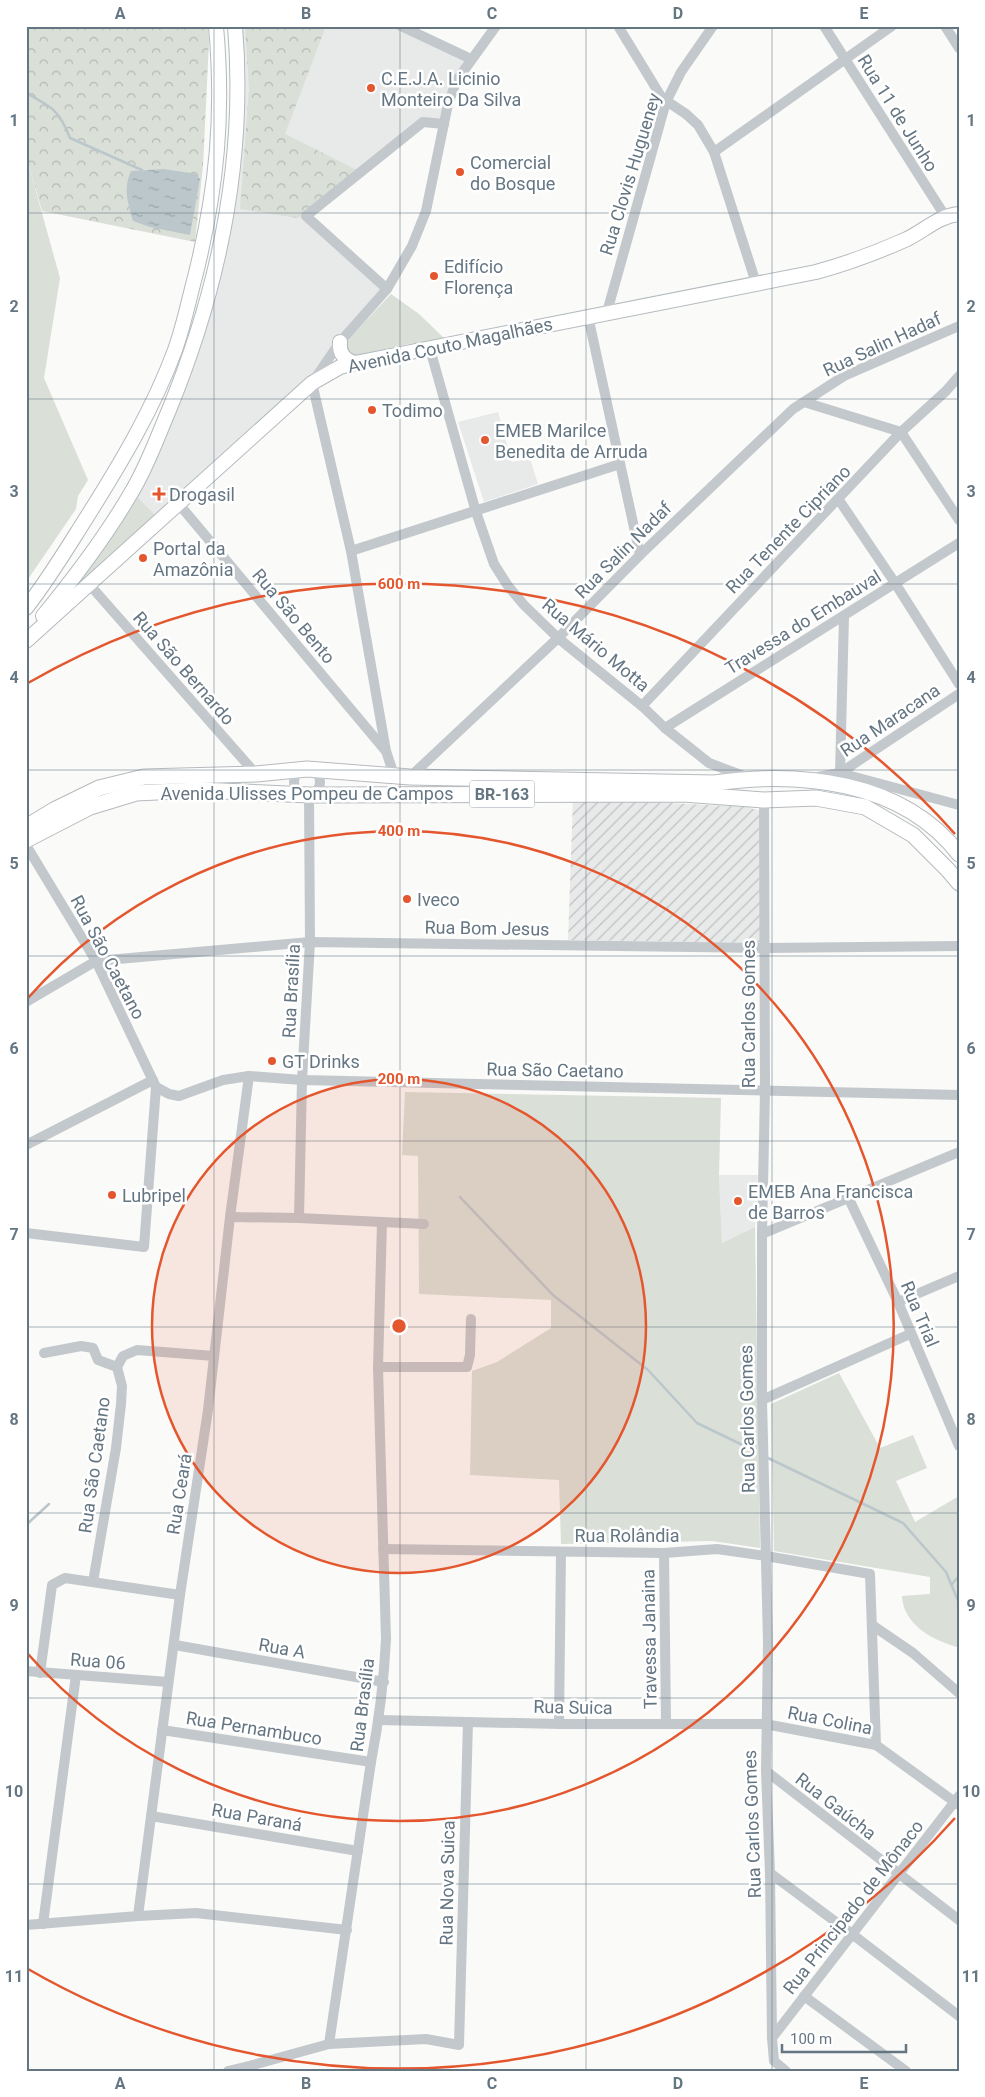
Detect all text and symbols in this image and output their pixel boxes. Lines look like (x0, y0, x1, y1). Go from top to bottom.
text: A (115, 4, 126, 23)
text: B (301, 4, 311, 23)
text: C (487, 4, 497, 23)
text: D (673, 4, 683, 23)
text: E (860, 4, 869, 23)
street label: Rua 11 de Junho (854, 51, 942, 175)
place label: C.E.J.A. Licinio Monteiro Da Silva (381, 68, 521, 110)
marker: C.E.J.A. Licinio Monteiro Da Silva (365, 82, 377, 94)
street label: Rua Clovis Hugueney (595, 90, 665, 258)
text: 1 (9, 111, 19, 130)
text: 1 (966, 111, 976, 130)
place label: Comercial do Bosque (470, 152, 555, 194)
marker: Comercial do Bosque (454, 166, 466, 178)
place label: Edifício Florença (444, 256, 513, 298)
marker: Edifício Florença (428, 270, 440, 282)
text: 2 (9, 297, 19, 316)
text: 2 (966, 297, 976, 316)
street label: Rua Salin Hadaf (820, 307, 945, 381)
street label: Avenida Couto Magalhães (346, 313, 554, 377)
place label: Todimo (382, 400, 443, 421)
marker: Todimo (366, 404, 378, 416)
place label: EMEB Marilce Benedita de Arruda (495, 420, 648, 462)
marker: EMEB Marilce Benedita de Arruda (479, 434, 491, 446)
street label: Rua Tenente Cipriano (721, 460, 855, 598)
text: 3 (9, 482, 19, 501)
text: 3 (966, 482, 976, 501)
place label: Drogasil (169, 484, 235, 505)
marker: Drogasil (153, 488, 165, 500)
street label: Rua Salin Nadaf (570, 497, 676, 603)
place label: Portal da Amazônia (153, 538, 233, 580)
marker: Portal da Amazônia (137, 552, 149, 564)
street label: Rua São Bento (248, 564, 340, 668)
street label: Travessa do Embauval (721, 565, 885, 679)
text: 600 m (378, 575, 420, 593)
street label: Rua Mário Motta (538, 594, 654, 696)
street label: Rua São Bernardo (129, 607, 239, 729)
text: 4 (9, 668, 19, 687)
text: 4 (966, 668, 976, 687)
street label: Rua Maracana (836, 679, 944, 761)
road number: BR-163 (470, 781, 534, 808)
street label: Avenida Ulisses Pompeu de Campos (161, 783, 453, 804)
text: 400 m (378, 822, 420, 840)
text: 5 (9, 854, 19, 873)
text: 5 (966, 854, 976, 873)
place label: Iveco (417, 889, 460, 910)
street label: Rua São Caetano (66, 891, 150, 1023)
marker: Iveco (401, 893, 413, 905)
street label: Rua Bom Jesus (424, 916, 550, 940)
street label: Rua Carlos Gomes (738, 940, 759, 1088)
street label: Rua Brasília (278, 943, 304, 1039)
text: 6 (9, 1039, 19, 1058)
text: 6 (966, 1039, 976, 1058)
place label: GT Drinks (282, 1051, 360, 1072)
marker: GT Drinks (266, 1055, 278, 1067)
street label: Rua São Caetano (486, 1058, 624, 1082)
text: 200 m (378, 1070, 420, 1088)
place label: EMEB Ana Francisca de Barros (748, 1181, 913, 1223)
place label: Lubripel (122, 1185, 186, 1206)
marker: Lubripel (106, 1189, 118, 1201)
marker: EMEB Ana Francisca de Barros (732, 1195, 744, 1207)
text: 7 (9, 1225, 19, 1244)
text: 7 (966, 1225, 976, 1244)
street label: Rua Trial (897, 1278, 943, 1350)
centre of rings (390, 1317, 408, 1335)
street label: Rua Carlos Gomes (735, 1345, 759, 1493)
street label: Rua São Caetano (74, 1395, 114, 1535)
text: 8 (9, 1410, 19, 1429)
text: 8 (966, 1410, 976, 1429)
street label: Rua Ceará (162, 1452, 196, 1536)
street label: Rua Rolândia (574, 1525, 680, 1546)
street label: Travessa Janaina (637, 1569, 661, 1709)
text: 9 (9, 1596, 19, 1615)
text: 9 (966, 1596, 976, 1615)
street label: Rua A (257, 1634, 307, 1662)
street label: Rua 06 (70, 1649, 126, 1673)
street label: Rua Brasília (346, 1657, 378, 1753)
street label: Rua Suica (533, 1696, 613, 1718)
street label: Rua Colina (786, 1702, 874, 1738)
street label: Rua Pernambuco (185, 1707, 323, 1749)
street label: Rua Carlos Gomes (739, 1749, 765, 1899)
street label: Rua Gaúcha (792, 1768, 880, 1844)
text: 10 (5, 1782, 23, 1801)
text: 10 (962, 1782, 980, 1801)
street label: Rua Paraná (210, 1799, 304, 1835)
street label: Rua Principado de Mônaco (778, 1816, 928, 1998)
street label: Rua Nova Suica (435, 1820, 459, 1946)
text: 11 (5, 1967, 23, 1986)
text: 11 (962, 1967, 980, 1986)
scale bar (782, 2022, 906, 2054)
text: 100 m (790, 2030, 832, 2048)
text: A (115, 2074, 126, 2093)
text: B (301, 2074, 311, 2093)
text: C (487, 2074, 497, 2093)
text: D (673, 2074, 683, 2093)
text: E (860, 2074, 869, 2093)

